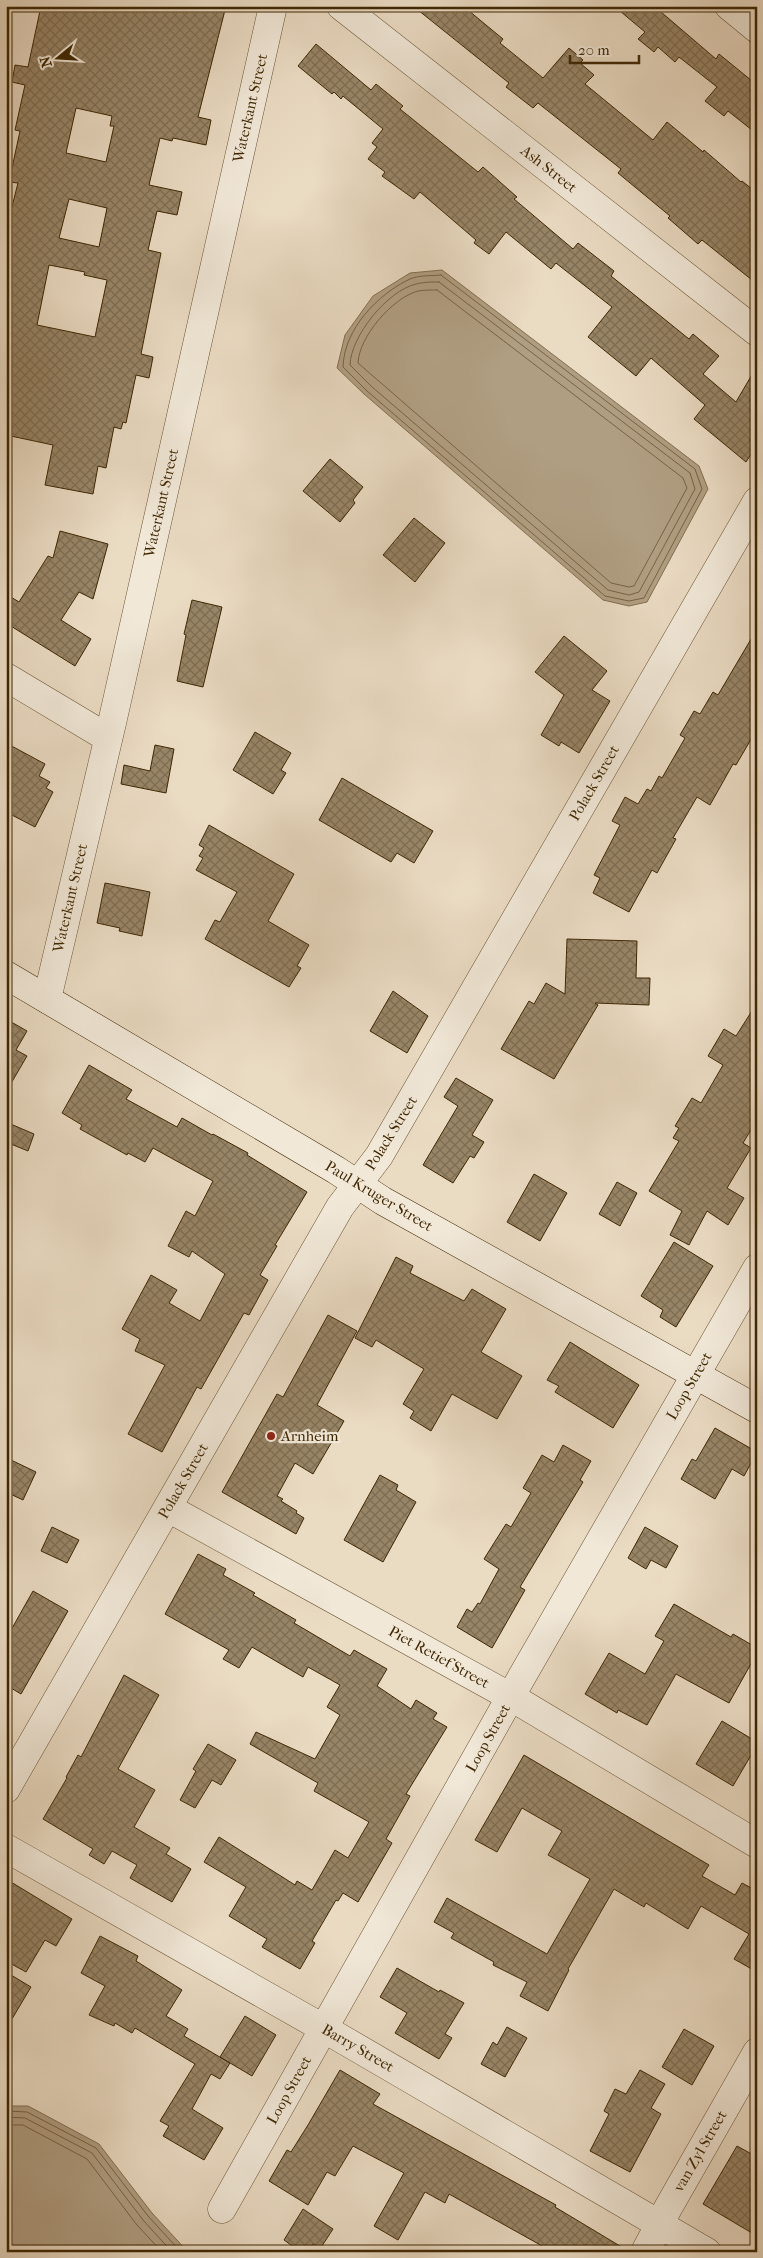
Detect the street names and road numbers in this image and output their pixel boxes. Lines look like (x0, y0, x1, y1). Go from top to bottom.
street label: Waterkant Street (229, 51, 271, 165)
street label: Ash Street (516, 141, 581, 197)
street label: Waterkant Street (140, 446, 182, 560)
street label: Polack Street (565, 741, 623, 824)
street label: Waterkant Street (49, 841, 91, 955)
street label: Polack Street (361, 1092, 421, 1174)
street label: Paul Kruger Street (322, 1157, 437, 1235)
street label: Loop Street (662, 1348, 716, 1423)
street label: Polack Street (154, 1439, 212, 1522)
street label: Piet Retief Street (386, 1622, 493, 1692)
street label: Loop Street (462, 1700, 514, 1775)
street label: Barry Street (319, 2020, 398, 2076)
street label: Loop Street (263, 2052, 315, 2127)
street label: van Zyl Street (669, 2107, 731, 2195)

